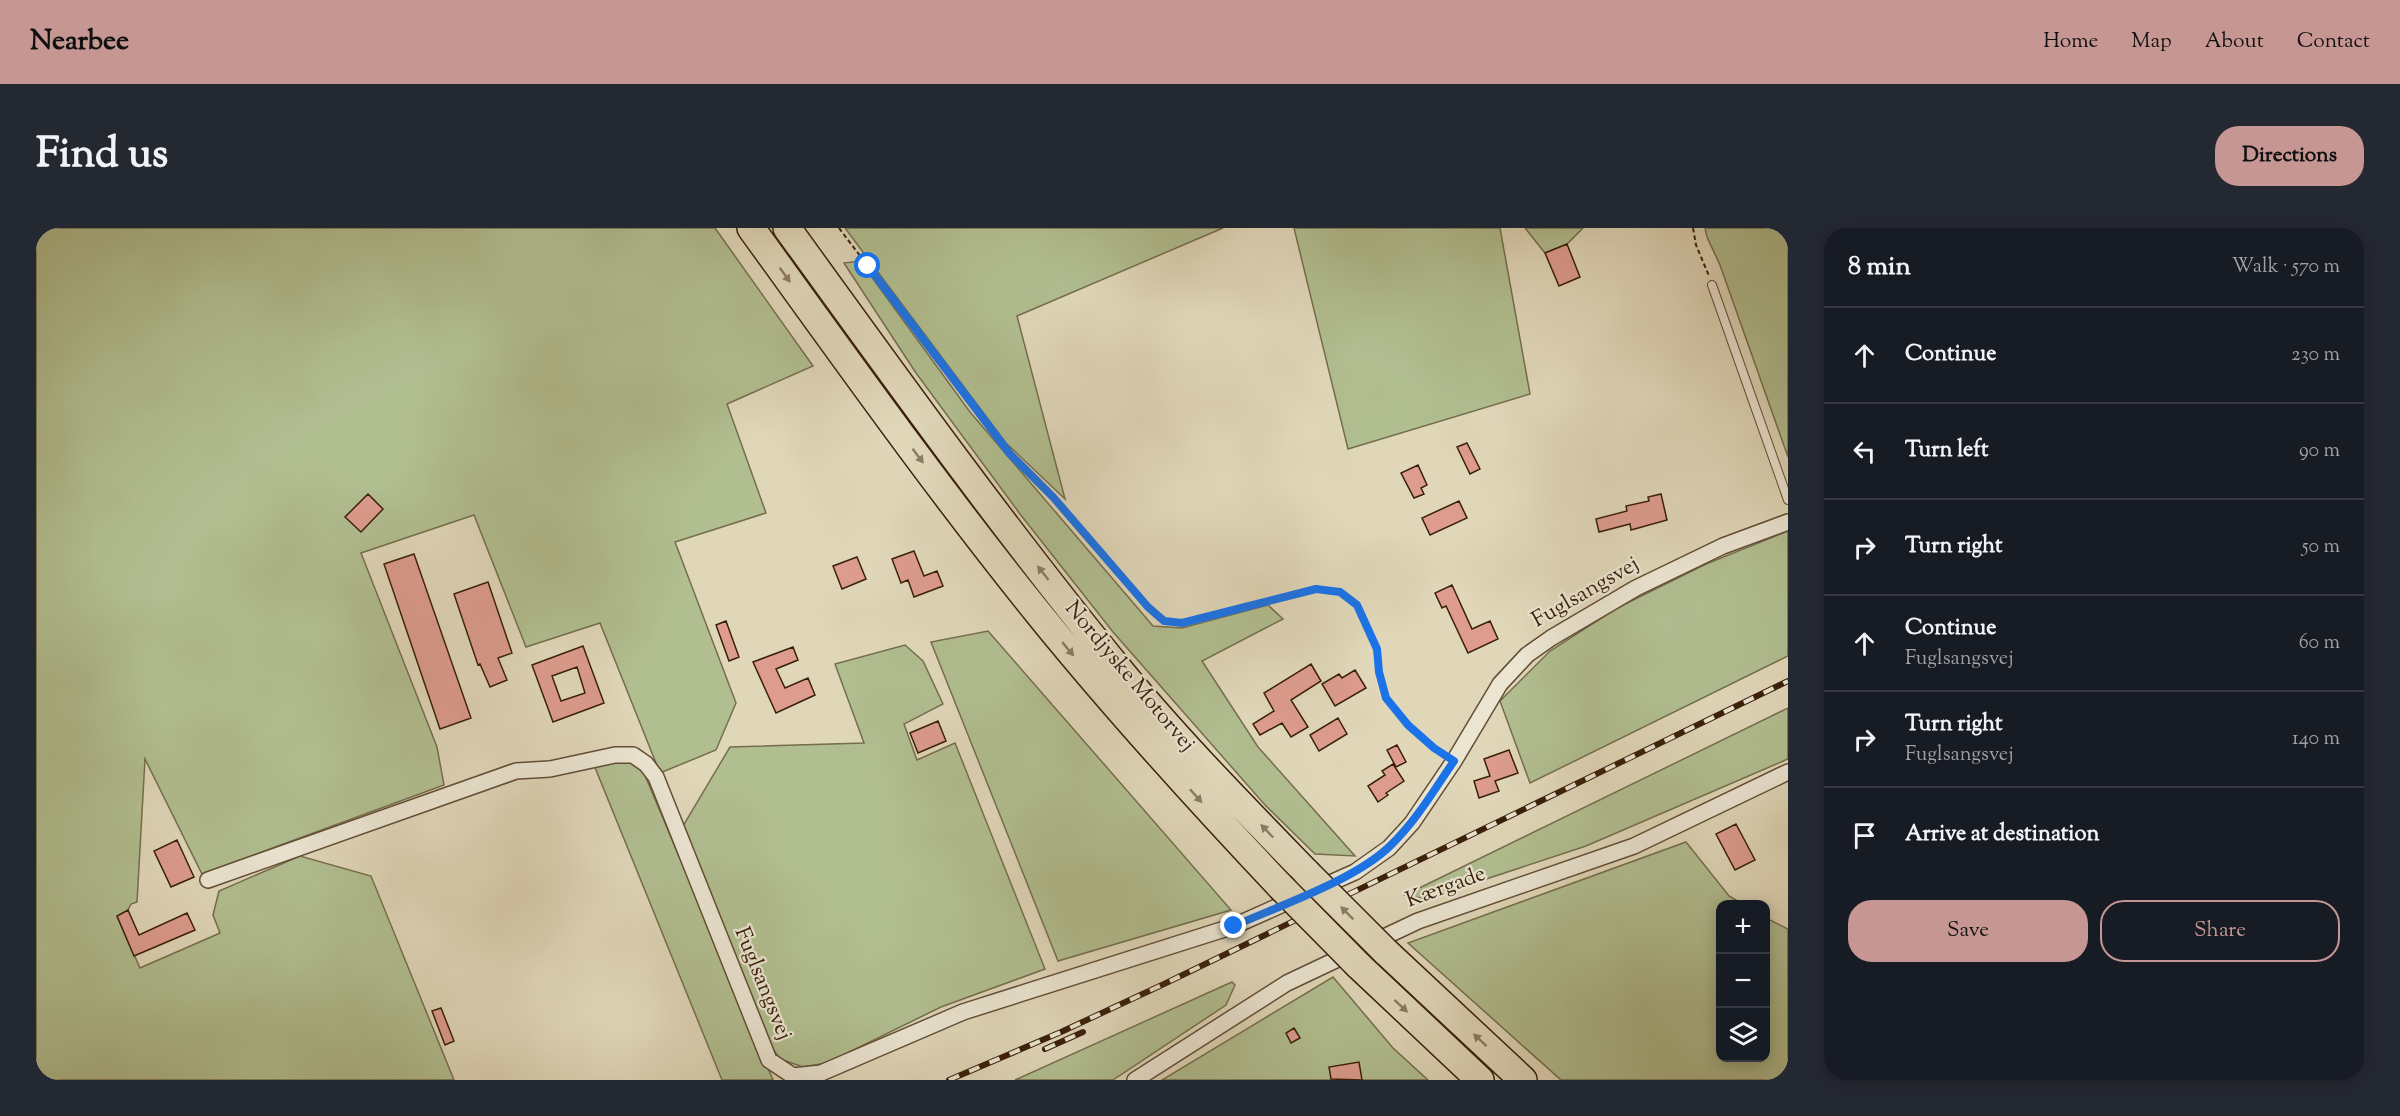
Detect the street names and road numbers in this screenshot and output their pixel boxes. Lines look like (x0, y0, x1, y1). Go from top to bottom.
street label: Fuglsangsvej (1526, 549, 1646, 637)
street label: Nordjyske Motorvej (1056, 594, 1202, 760)
street label: Kærgade (1401, 859, 1491, 917)
street label: Fuglsangsvej (725, 923, 799, 1045)

